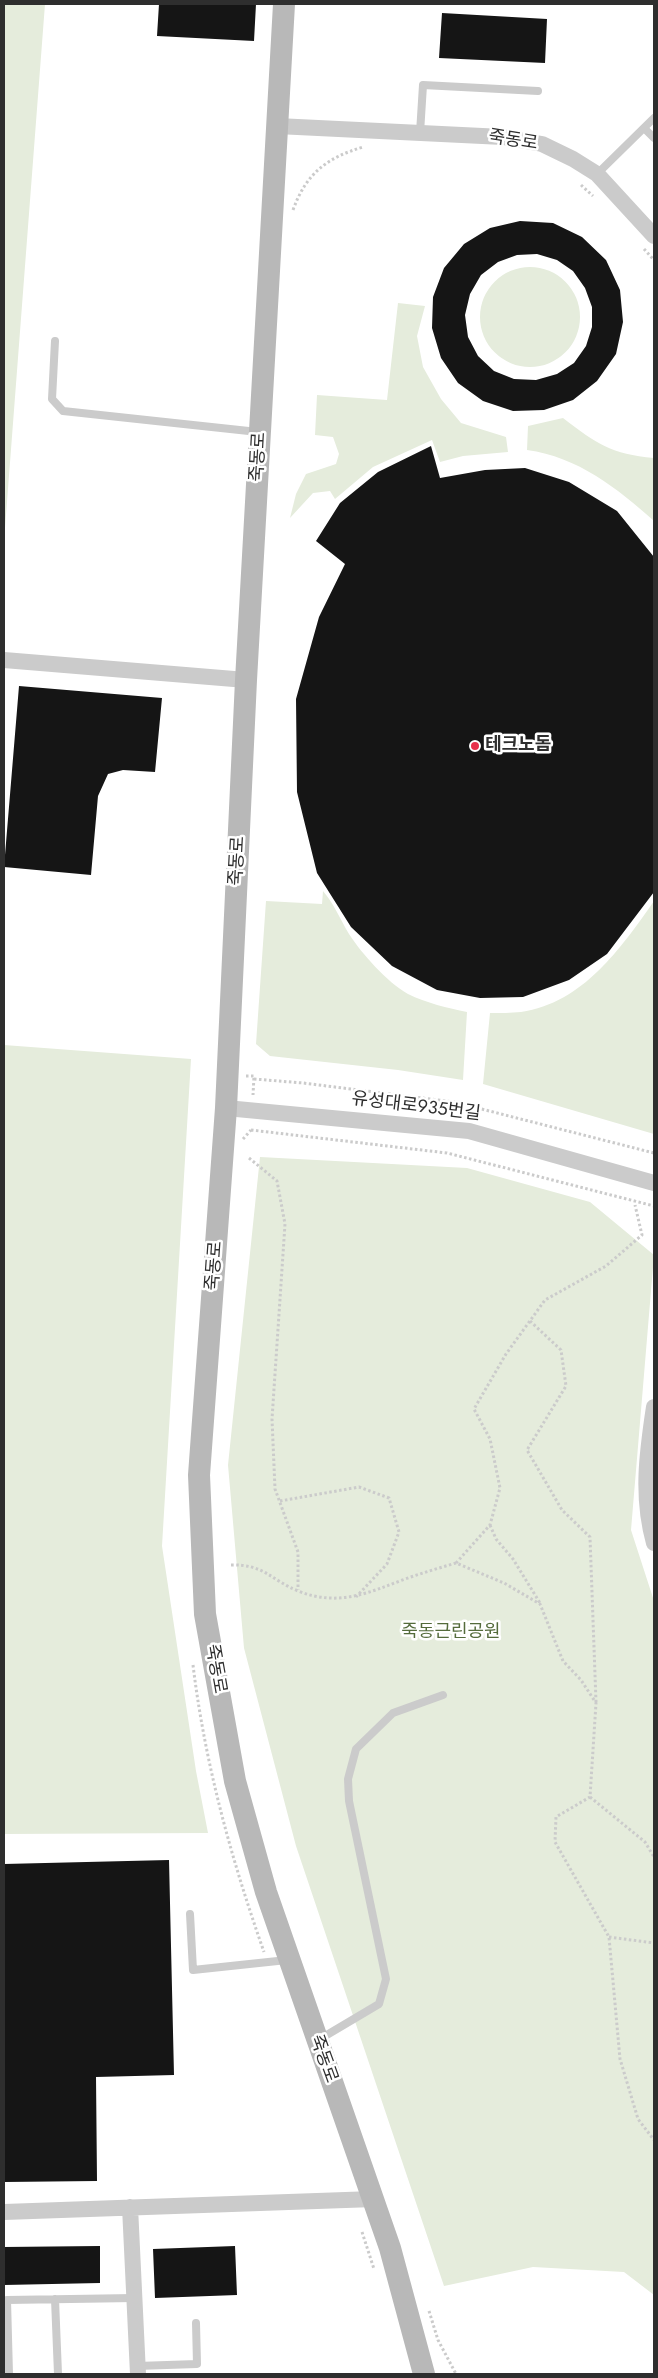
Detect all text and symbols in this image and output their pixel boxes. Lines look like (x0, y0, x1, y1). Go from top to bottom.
street label: 죽동로 (487, 126, 539, 156)
street label: 죽동로 (247, 432, 271, 482)
place label: 테크노돔 (485, 735, 551, 757)
marker: 테크노돔 (469, 740, 481, 752)
street label: 죽동로 (226, 836, 250, 886)
street label: 유성대로935번길 (350, 1088, 482, 1126)
street label: 죽동로 (202, 1240, 228, 1292)
park label: 죽동근린공원 (401, 1622, 501, 1644)
street label: 죽동로 (200, 1643, 230, 1695)
street label: 죽동로 (304, 2032, 342, 2086)

